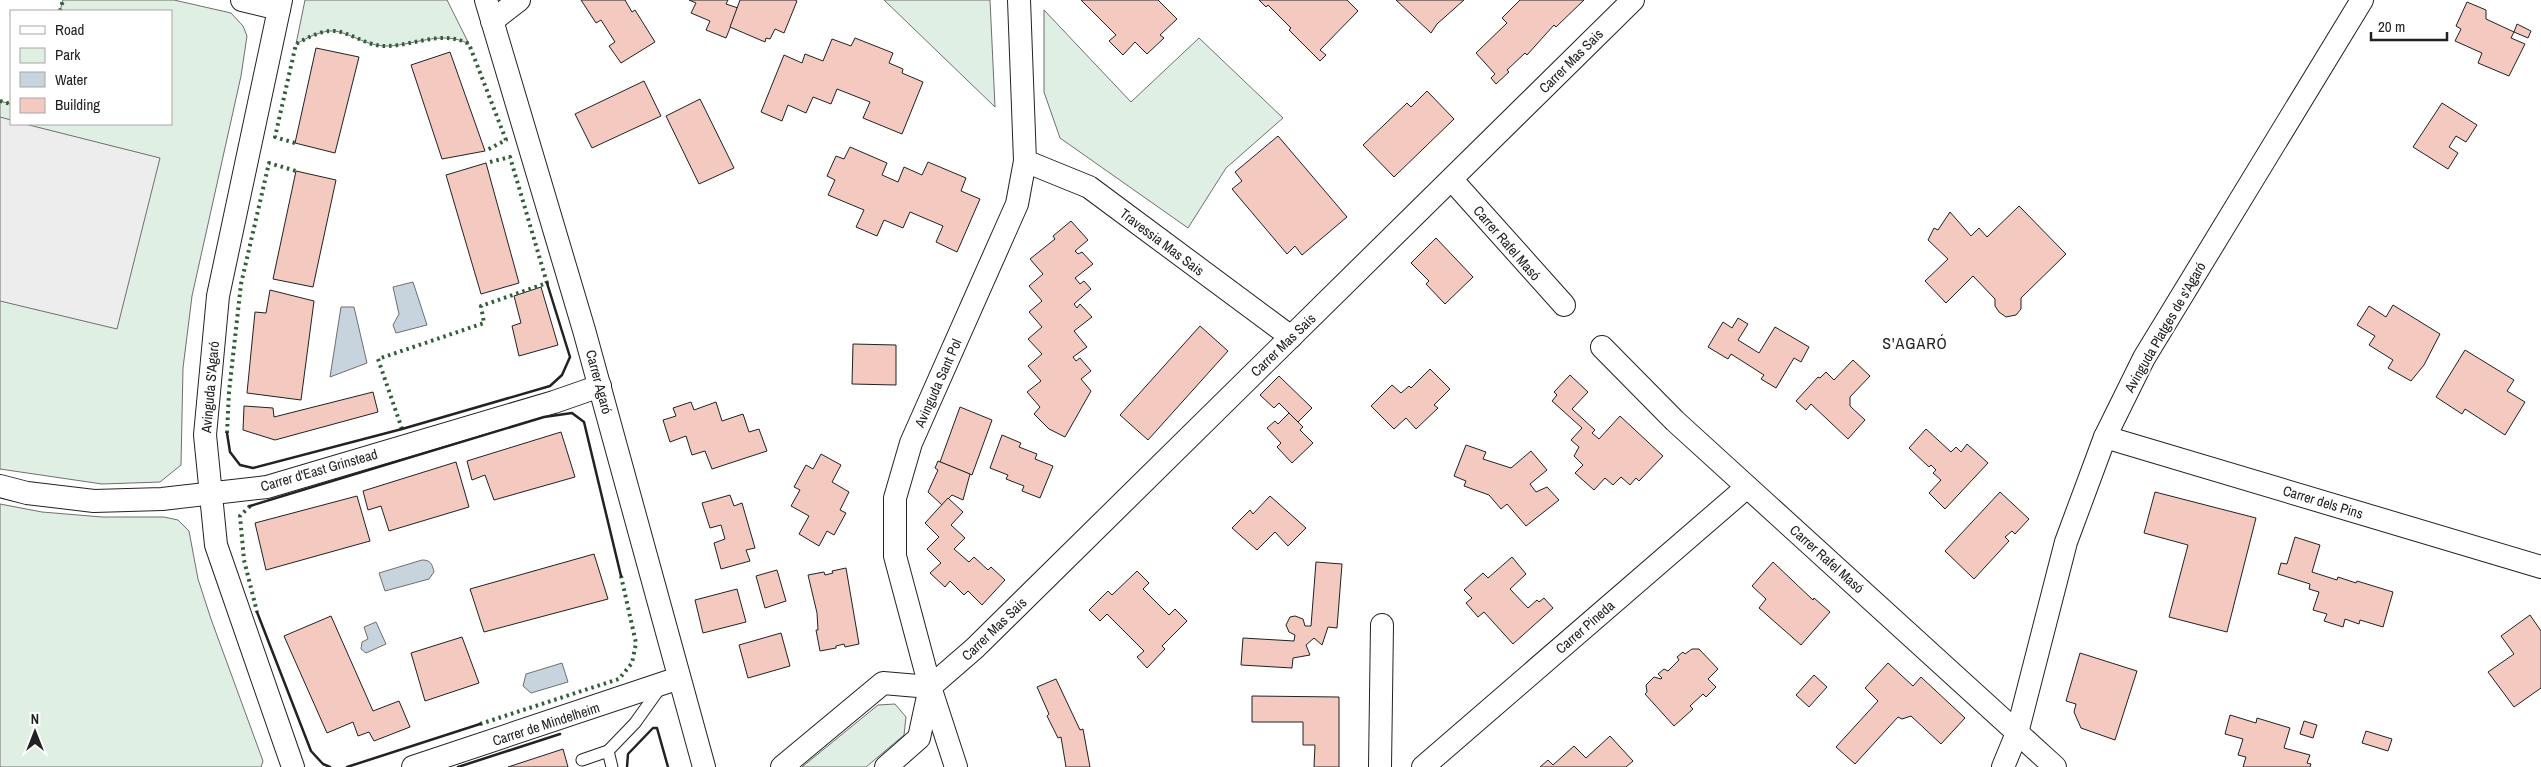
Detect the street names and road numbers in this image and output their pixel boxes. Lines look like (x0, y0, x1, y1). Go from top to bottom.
street label: Carrer Mas Sais (1535, 25, 1607, 97)
street label: Carrer Rafel Masó (1469, 202, 1545, 284)
street label: Travessia Mas Sais (1116, 204, 1208, 280)
street label: Avinguda Platges de s'Agaró (2120, 259, 2210, 396)
street label: Carrer Mas Sais (1247, 309, 1319, 381)
street label: Avinguda Sant Pol (910, 336, 966, 431)
street label: Avinguda S'Agaró (197, 340, 223, 435)
street label: Carrer Agaró (582, 348, 616, 416)
street label: Carrer d'East Grinstead (258, 445, 380, 495)
street label: Carrer dels Pins (2281, 481, 2366, 523)
street label: Carrer Rafel Masó (1786, 521, 1868, 597)
street label: Carrer Mas Sais (958, 593, 1030, 665)
street label: Carrer Pineda (1552, 596, 1619, 657)
street label: Carrer de Mindelheim (490, 698, 602, 750)

